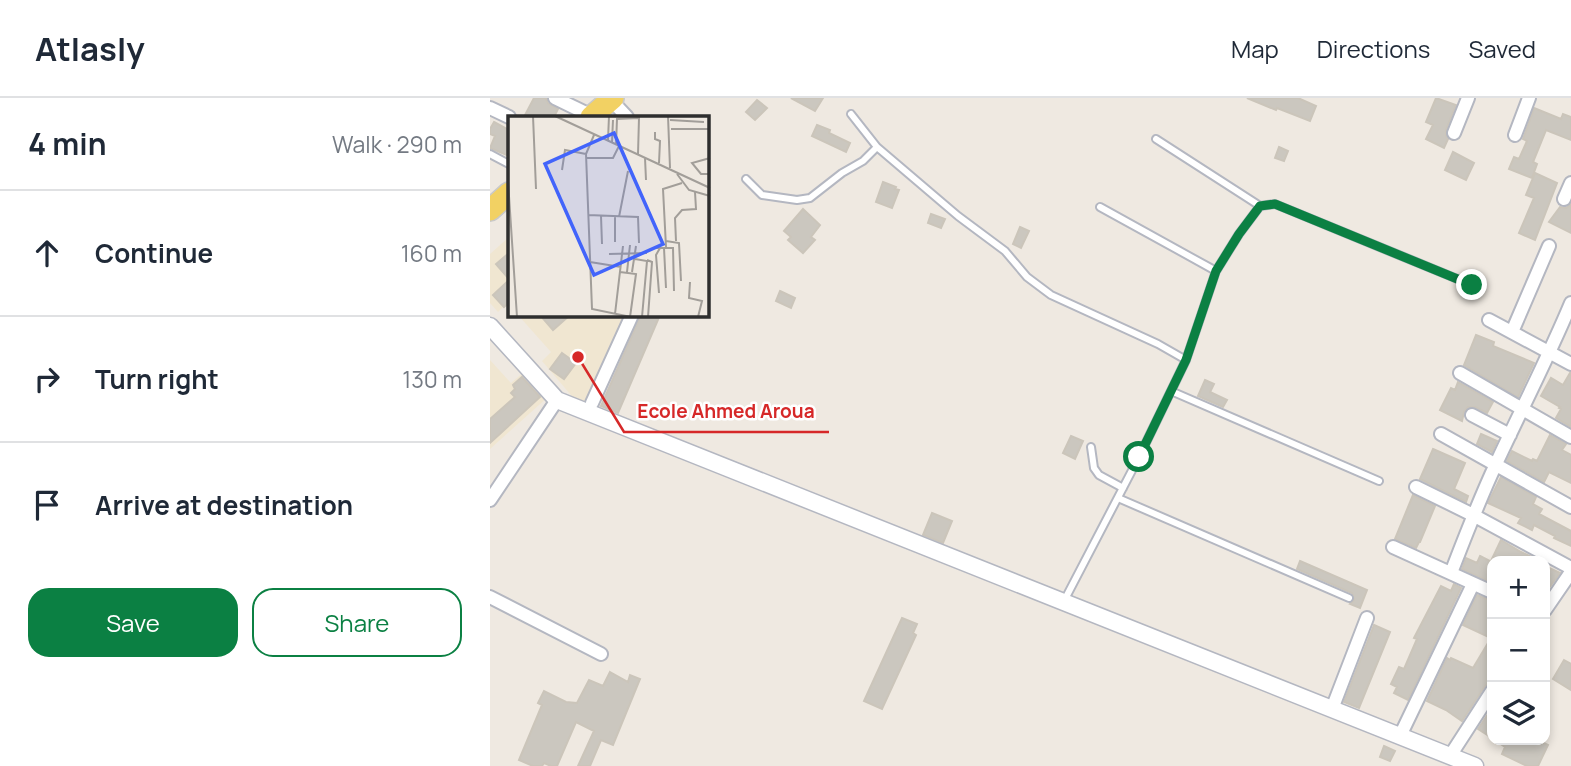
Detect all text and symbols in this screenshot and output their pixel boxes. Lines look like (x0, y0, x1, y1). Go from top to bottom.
text: Atlasly (35, 26, 145, 71)
text: Map (1231, 32, 1279, 65)
text: Directions (1317, 32, 1430, 65)
text: Saved (1468, 32, 1536, 65)
inset map (508, 116, 709, 317)
text: 4 min (28, 123, 106, 164)
text: Walk · 290 m (332, 128, 462, 160)
icon: ahead (28, 234, 66, 272)
text: Continue (95, 235, 213, 271)
text: 160 m (401, 237, 462, 269)
route end (1456, 269, 1487, 300)
icon: right (28, 360, 66, 398)
text: Turn right (95, 361, 219, 397)
text: 130 m (402, 363, 462, 395)
callout: Ecole Ahmed Aroua (624, 392, 829, 432)
text: Ecole Ahmed Aroua (637, 398, 815, 424)
route start (1123, 441, 1154, 472)
icon: arrive (28, 486, 66, 524)
text: Arrive at destination (95, 487, 353, 523)
map controls (1487, 556, 1550, 745)
button: + (1487, 556, 1550, 619)
button: Save (28, 588, 238, 657)
button: Share (252, 588, 462, 657)
button: − (1487, 619, 1550, 682)
button: layers (1487, 682, 1550, 745)

